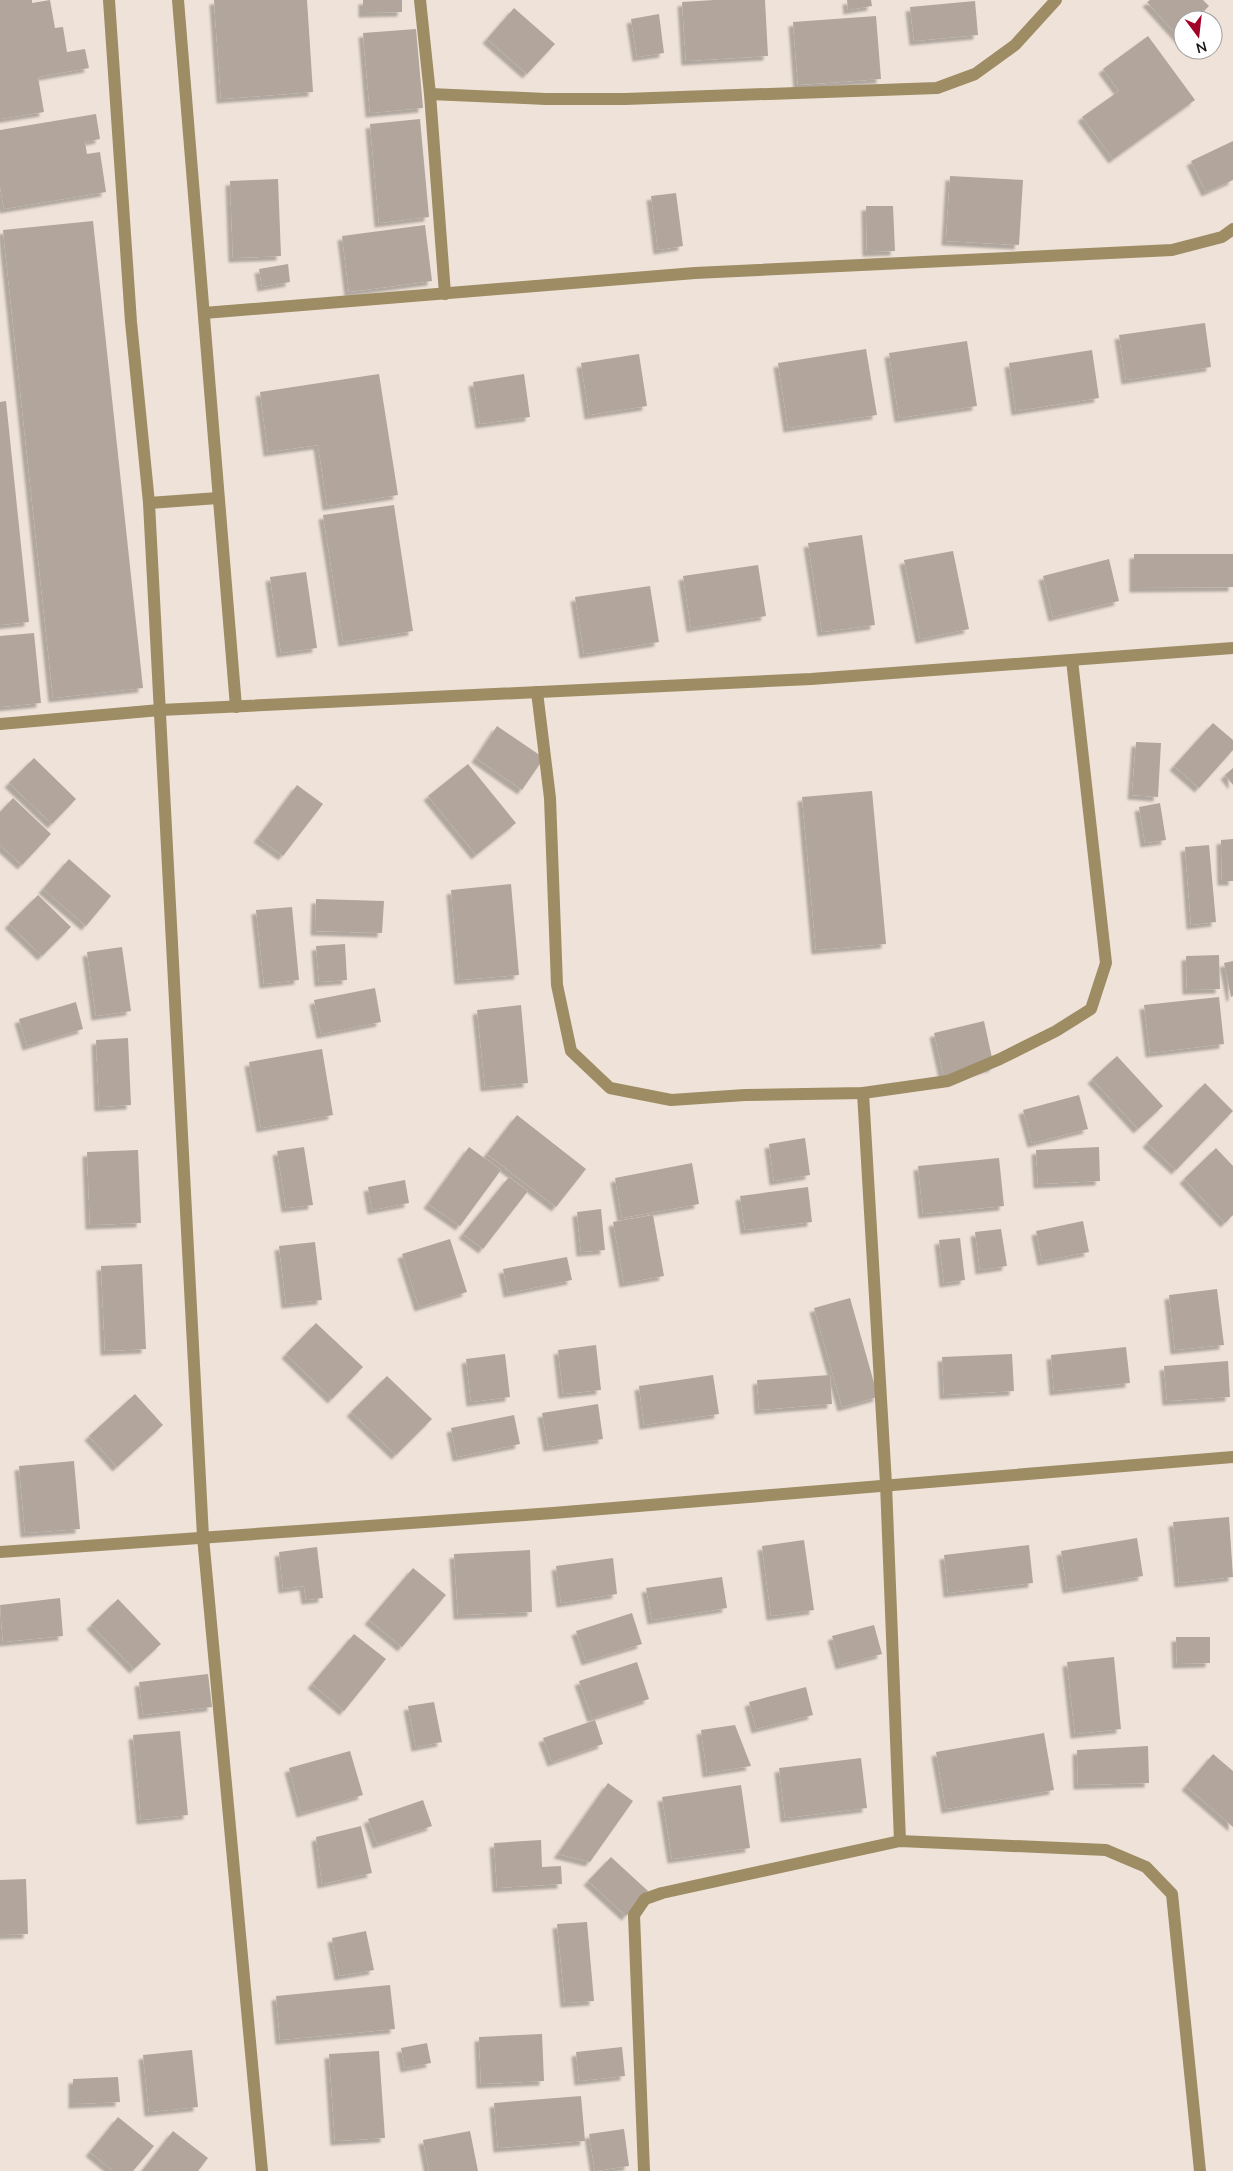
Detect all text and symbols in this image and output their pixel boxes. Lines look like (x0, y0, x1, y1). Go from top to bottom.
north arrow (1173, 10, 1223, 60)
text: N (1194, 37, 1209, 58)

